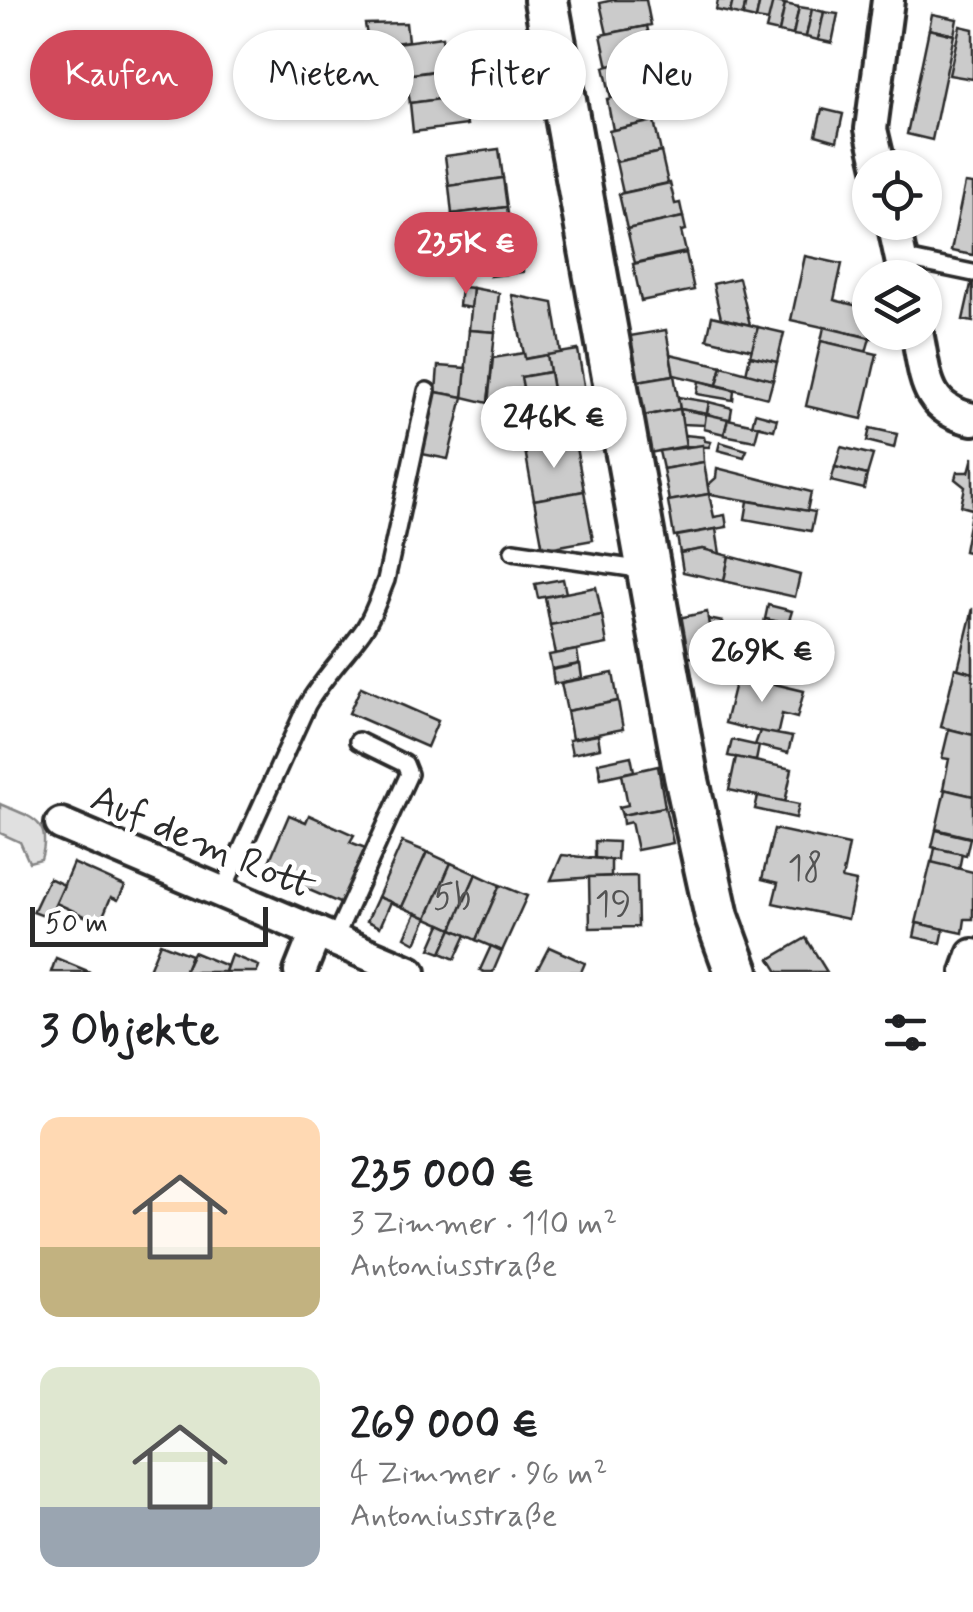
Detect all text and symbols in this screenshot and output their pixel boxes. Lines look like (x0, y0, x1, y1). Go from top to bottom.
chip: Kaufen (30, 30, 213, 120)
chip: Mieten (233, 30, 414, 120)
chip: Filter (434, 30, 586, 120)
chip: Neu (606, 30, 728, 120)
map controls (852, 150, 942, 350)
button: locate (852, 150, 942, 240)
pin: 235K € (385, 212, 547, 297)
text: 235K € (416, 223, 516, 265)
button: layers (852, 260, 942, 350)
pin: 246K € (473, 386, 635, 471)
text: 246K € (503, 397, 605, 439)
pin: 269K € (681, 620, 843, 705)
text: 269K € (711, 631, 813, 673)
street label: Auf dem Rott (82, 773, 323, 915)
house number: 18 (788, 846, 822, 892)
house number: 5b (433, 875, 471, 921)
house number: 19 (595, 882, 631, 928)
scale bar (30, 902, 268, 946)
text: 50 m (45, 906, 108, 943)
text: 3 Objekte (40, 1005, 219, 1060)
icon: filters (878, 1005, 933, 1060)
text: 235 000 € (350, 1148, 535, 1203)
icon: home (120, 1157, 240, 1277)
text: 3 Zimmer · 110 m² (350, 1203, 617, 1245)
text: Antoniusstraße (350, 1245, 557, 1287)
text: 269 000 € (350, 1398, 539, 1453)
icon: home (120, 1407, 240, 1527)
text: 4 Zimmer · 96 m² (350, 1453, 607, 1495)
text: Antoniusstraße (350, 1495, 557, 1537)

